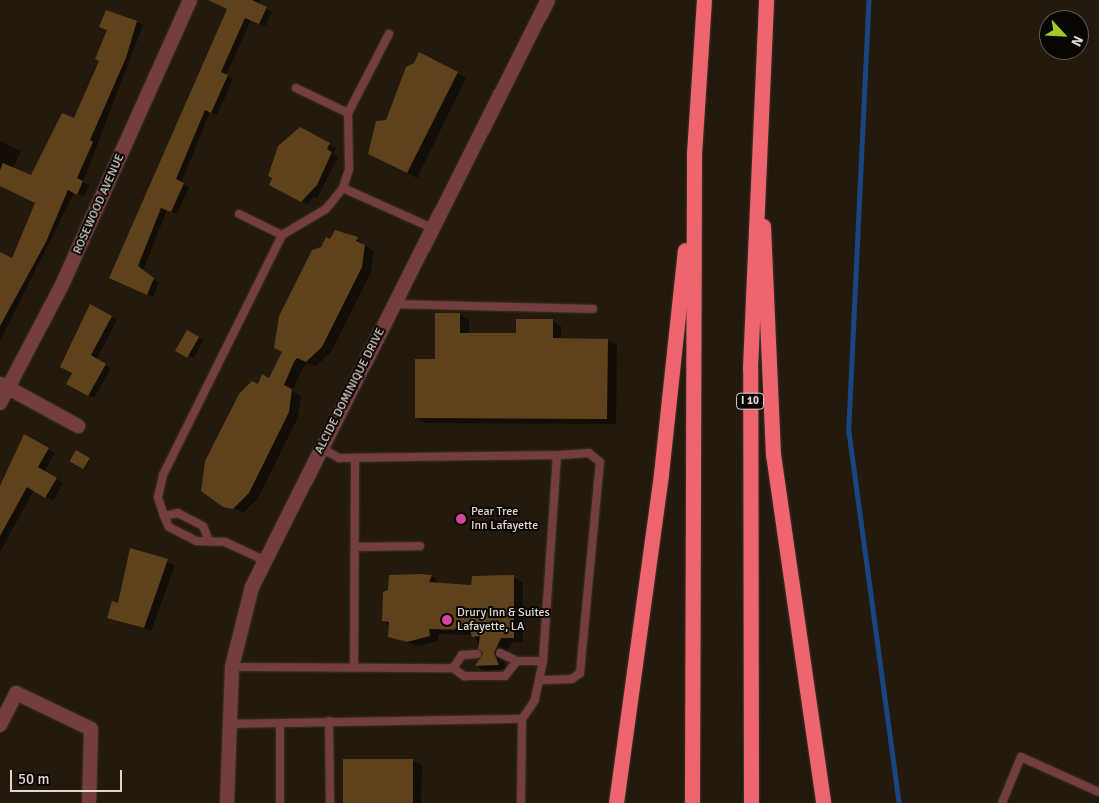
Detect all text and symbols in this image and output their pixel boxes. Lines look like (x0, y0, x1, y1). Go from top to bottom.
north arrow (1039, 10, 1089, 60)
text: N (1067, 33, 1087, 49)
street label: ROSEWOOD AVENUE (70, 152, 128, 256)
street label: ALCIDE DOMINIQUE DRIVE (312, 326, 388, 456)
road number: I 10 (735, 392, 765, 410)
place label: Pear Tree Inn Lafayette (471, 505, 538, 533)
marker: Pear Tree Inn Lafayette (455, 513, 467, 525)
place label: Drury Inn & Suites Lafayette, LA (457, 606, 550, 634)
marker: Drury Inn & Suites Lafayette, LA (441, 614, 453, 626)
scale bar (12, 760, 125, 792)
text: 50 m (18, 770, 49, 788)

